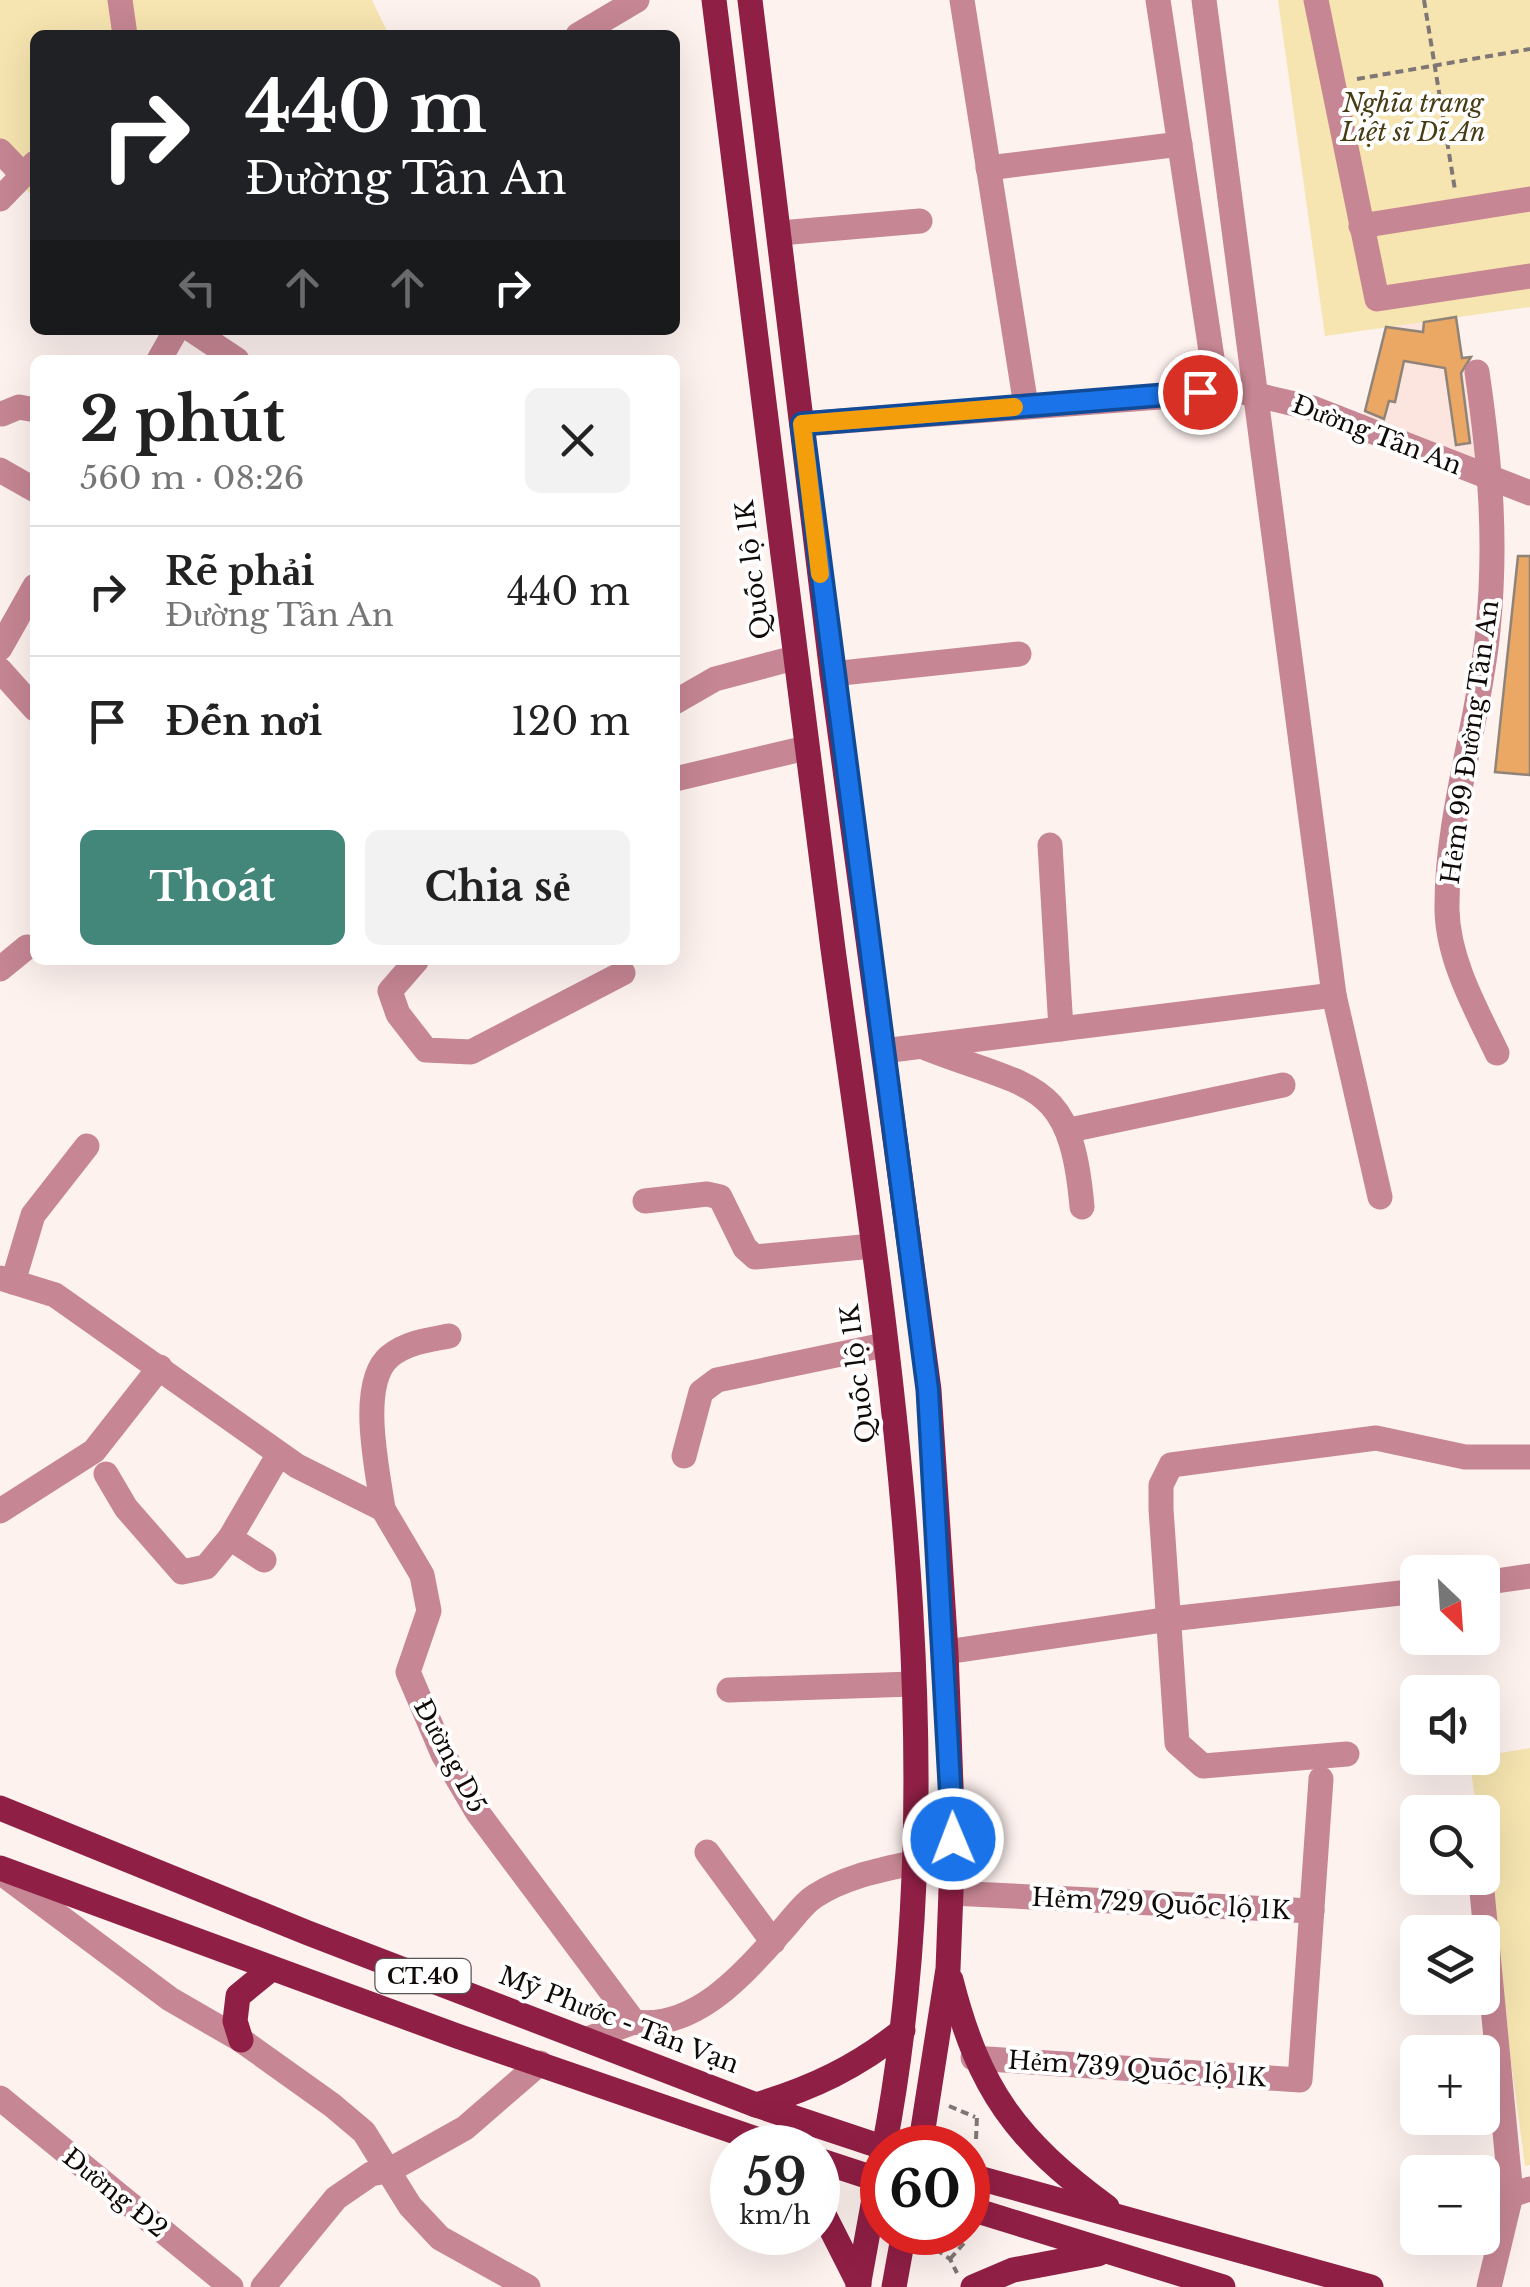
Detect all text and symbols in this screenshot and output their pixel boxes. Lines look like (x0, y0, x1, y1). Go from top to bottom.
text: 440 m (245, 64, 487, 151)
icon: right (80, 70, 210, 200)
park label: Nghĩa trang Liệt sĩ Dĩ An (1339, 88, 1486, 148)
text: Đường Tân An (245, 150, 567, 206)
icon: left (170, 260, 225, 315)
icon: ahead (275, 260, 330, 315)
icon: ahead (380, 260, 435, 315)
icon: right (485, 260, 540, 315)
pin (1158, 350, 1243, 435)
icon: arrive (1173, 365, 1228, 420)
text: 2 phút (80, 383, 285, 457)
button: close (525, 388, 630, 493)
street label: Đường Tân An (1288, 389, 1466, 481)
text: 560 m · 08:26 (80, 458, 304, 498)
street label: Quốc lộ 1K (729, 498, 777, 641)
text: Rẽ phải (165, 548, 314, 595)
icon: right (80, 564, 135, 619)
text: 440 m (507, 568, 630, 615)
text: Đường Tân An (165, 595, 394, 635)
street label: Hẻm 99 Đường Tân An (1435, 598, 1505, 886)
icon: arrive (80, 694, 135, 749)
text: Đến nơi (165, 698, 322, 745)
text: 120 m (511, 698, 630, 745)
button: Thoát (80, 830, 345, 945)
button: Chia sẻ (365, 830, 630, 945)
street label: Quốc lộ 1K (834, 1302, 882, 1445)
north arrow (1400, 1555, 1500, 1655)
map controls (1400, 1555, 1500, 2255)
button: sound (1400, 1675, 1500, 1775)
street label: Đường D5 (407, 1694, 493, 1818)
position arrow (901, 1787, 1005, 1891)
button: search (1400, 1795, 1500, 1895)
street label: Hẻm 729 Quốc lộ 1K (1031, 1882, 1292, 1926)
button: layers (1400, 1915, 1500, 2015)
road number: CT.40 (376, 1959, 470, 1993)
street label: Mỹ Phước - Tân Vạn (495, 1960, 743, 2080)
button: + (1400, 2035, 1500, 2135)
street label: Hẻm 739 Quốc lộ 1K (1007, 2045, 1268, 2094)
speed limit sign: 60 (860, 2125, 990, 2255)
street label: Đường Đ2 (57, 2142, 173, 2244)
text: 59 (743, 2146, 807, 2209)
button: − (1400, 2155, 1500, 2255)
text: km/h (740, 2200, 810, 2231)

